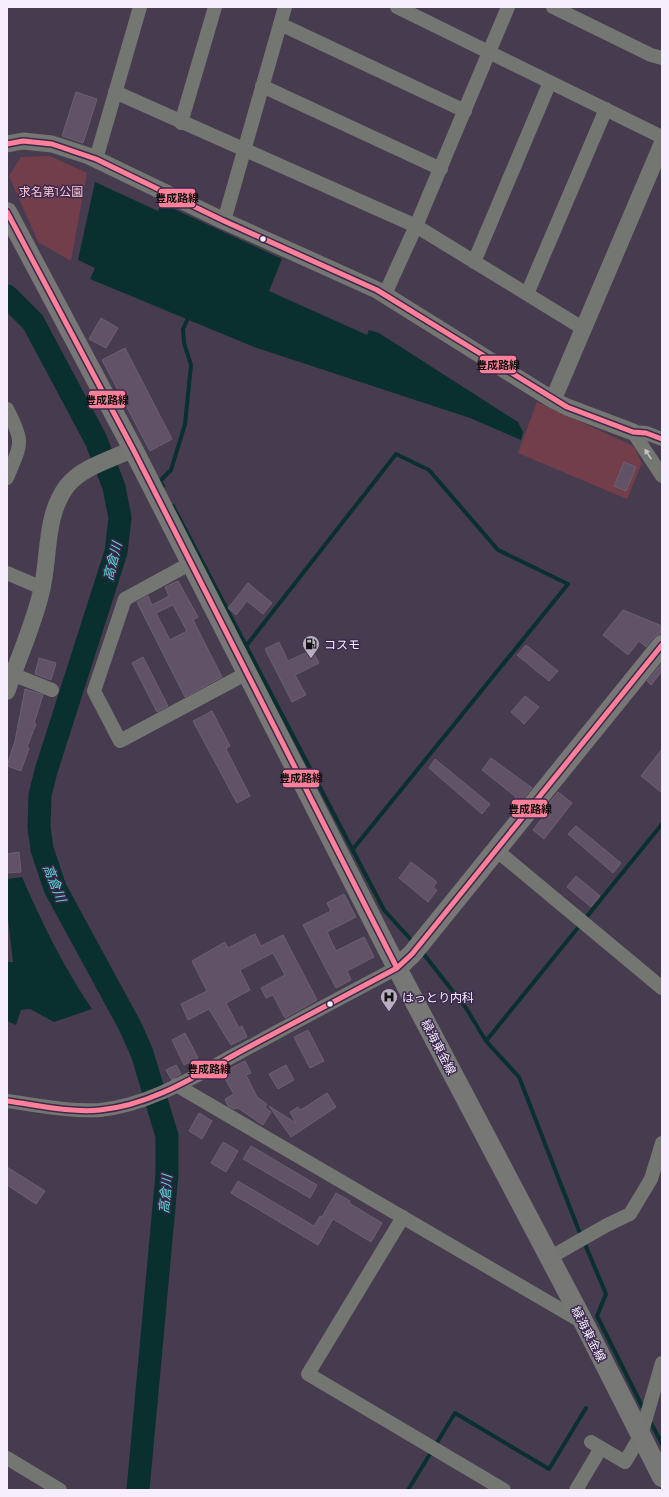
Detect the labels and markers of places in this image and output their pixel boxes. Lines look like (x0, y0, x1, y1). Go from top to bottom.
unlabelled marker (258, 234, 268, 244)
fuel station icon: コスモ (301, 634, 321, 659)
place label: コスモ (324, 637, 360, 652)
hospital icon: はっとり内科 (379, 987, 399, 1012)
place label: はっとり内科 (402, 990, 474, 1005)
unlabelled marker (325, 999, 335, 1009)

